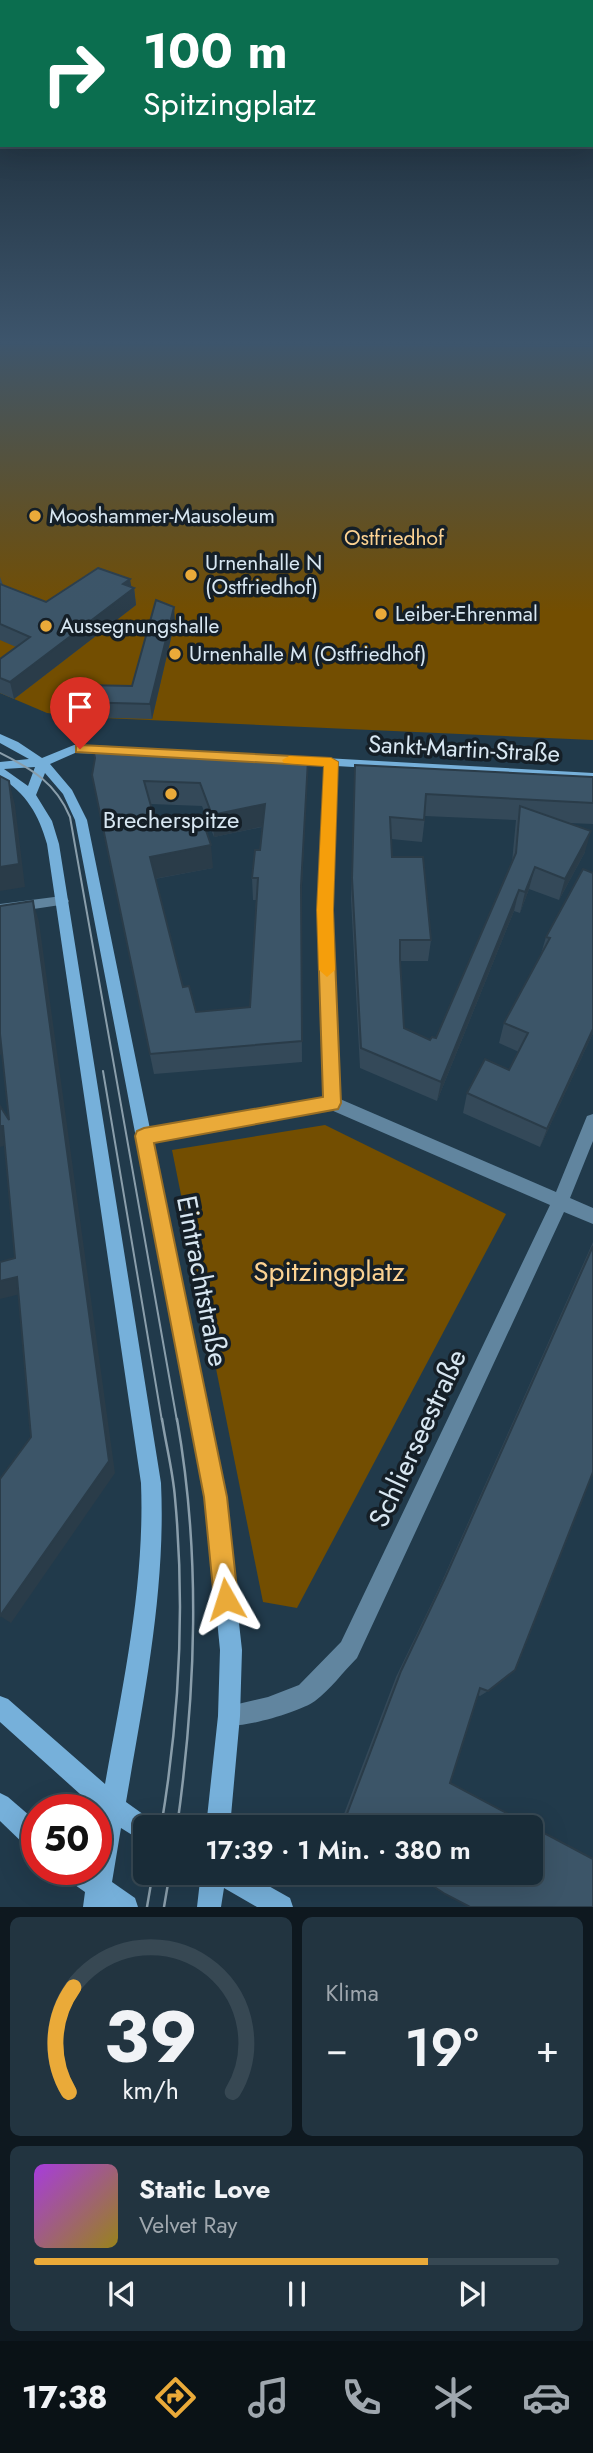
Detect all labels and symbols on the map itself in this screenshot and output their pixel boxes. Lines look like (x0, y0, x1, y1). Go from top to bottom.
place label: Mooshammer-Mausoleum (49, 501, 275, 531)
marker: Mooshammer-Mausoleum (27, 508, 43, 524)
park label: Ostfriedhof (344, 523, 445, 553)
place label: Urnenhalle N (Ostfriedhof) (205, 548, 322, 602)
marker: Urnenhalle N (Ostfriedhof) (183, 567, 199, 583)
place label: Leiber-Ehrenmal (395, 599, 538, 629)
marker: Leiber-Ehrenmal (373, 606, 389, 622)
place label: Aussegnungshalle (60, 611, 219, 641)
marker: Aussegnungshalle (38, 618, 54, 634)
place label: Urnenhalle M (Ostfriedhof) (189, 639, 427, 669)
marker: Urnenhalle M (Ostfriedhof) (167, 646, 183, 662)
pin (50, 677, 110, 749)
street label: Sankt-Martin-Straße (367, 726, 561, 771)
marker: Brecherspitze (163, 786, 179, 802)
place label: Brecherspitze (103, 802, 239, 837)
street label: Eintrachtstraße (166, 1192, 239, 1370)
park label: Spitzingplatz (253, 1251, 405, 1292)
street label: Schlierseestraße (358, 1342, 477, 1534)
position arrow (189, 1562, 263, 1636)
speed limit sign: 50 (21, 1794, 112, 1885)

